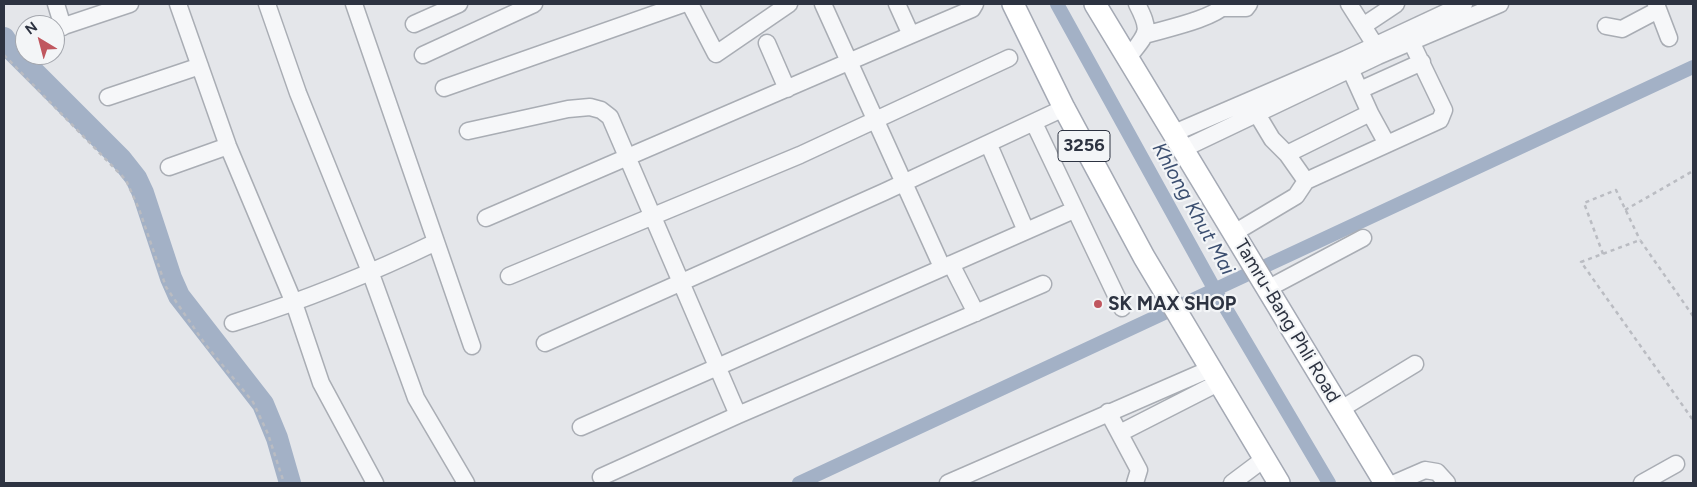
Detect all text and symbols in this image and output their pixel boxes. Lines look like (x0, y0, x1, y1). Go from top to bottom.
north arrow (15, 15, 65, 65)
text: N (22, 18, 41, 38)
road number: 3256 (1058, 130, 1110, 162)
water label: Khlong Khut Mai (1147, 139, 1239, 279)
street label: Tamru-Bang Phli Road (1229, 235, 1345, 407)
place label: SK MAX SHOP (1108, 293, 1236, 315)
marker: SK MAX SHOP (1092, 298, 1104, 310)

